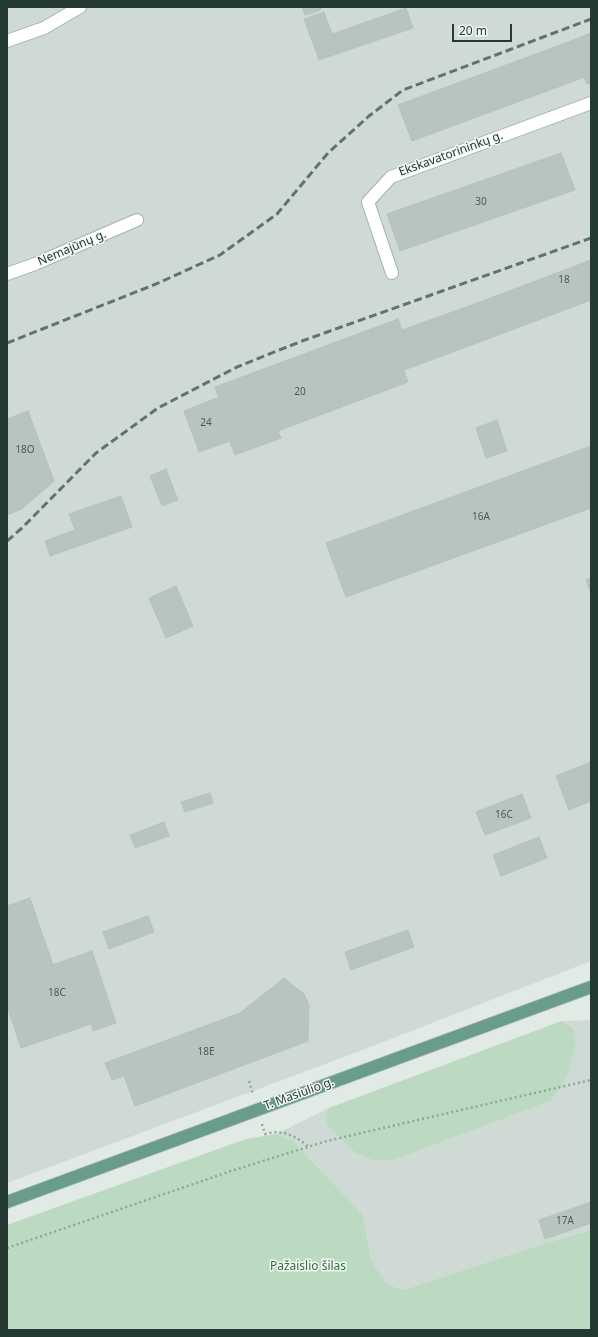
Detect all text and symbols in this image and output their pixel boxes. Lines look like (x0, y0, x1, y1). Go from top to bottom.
scale bar (454, 16, 514, 42)
text: 20 m (459, 22, 487, 39)
street label: Ekskavatorininkų g. (397, 128, 505, 180)
house number: 30 (475, 196, 487, 208)
street label: Nemajūnų g. (36, 227, 108, 269)
house number: 18 (558, 274, 570, 286)
house number: 20 (294, 386, 306, 398)
house number: 24 (200, 417, 212, 429)
house number: 18O (15, 444, 35, 456)
house number: 16A (472, 511, 490, 523)
house number: 16C (495, 809, 513, 821)
house number: 18C (48, 987, 66, 999)
house number: 18E (198, 1046, 214, 1058)
street label: T. Masiulio g. (262, 1075, 336, 1113)
house number: 17A (556, 1215, 574, 1227)
park label: Pažaislio šilas (270, 1260, 346, 1274)

